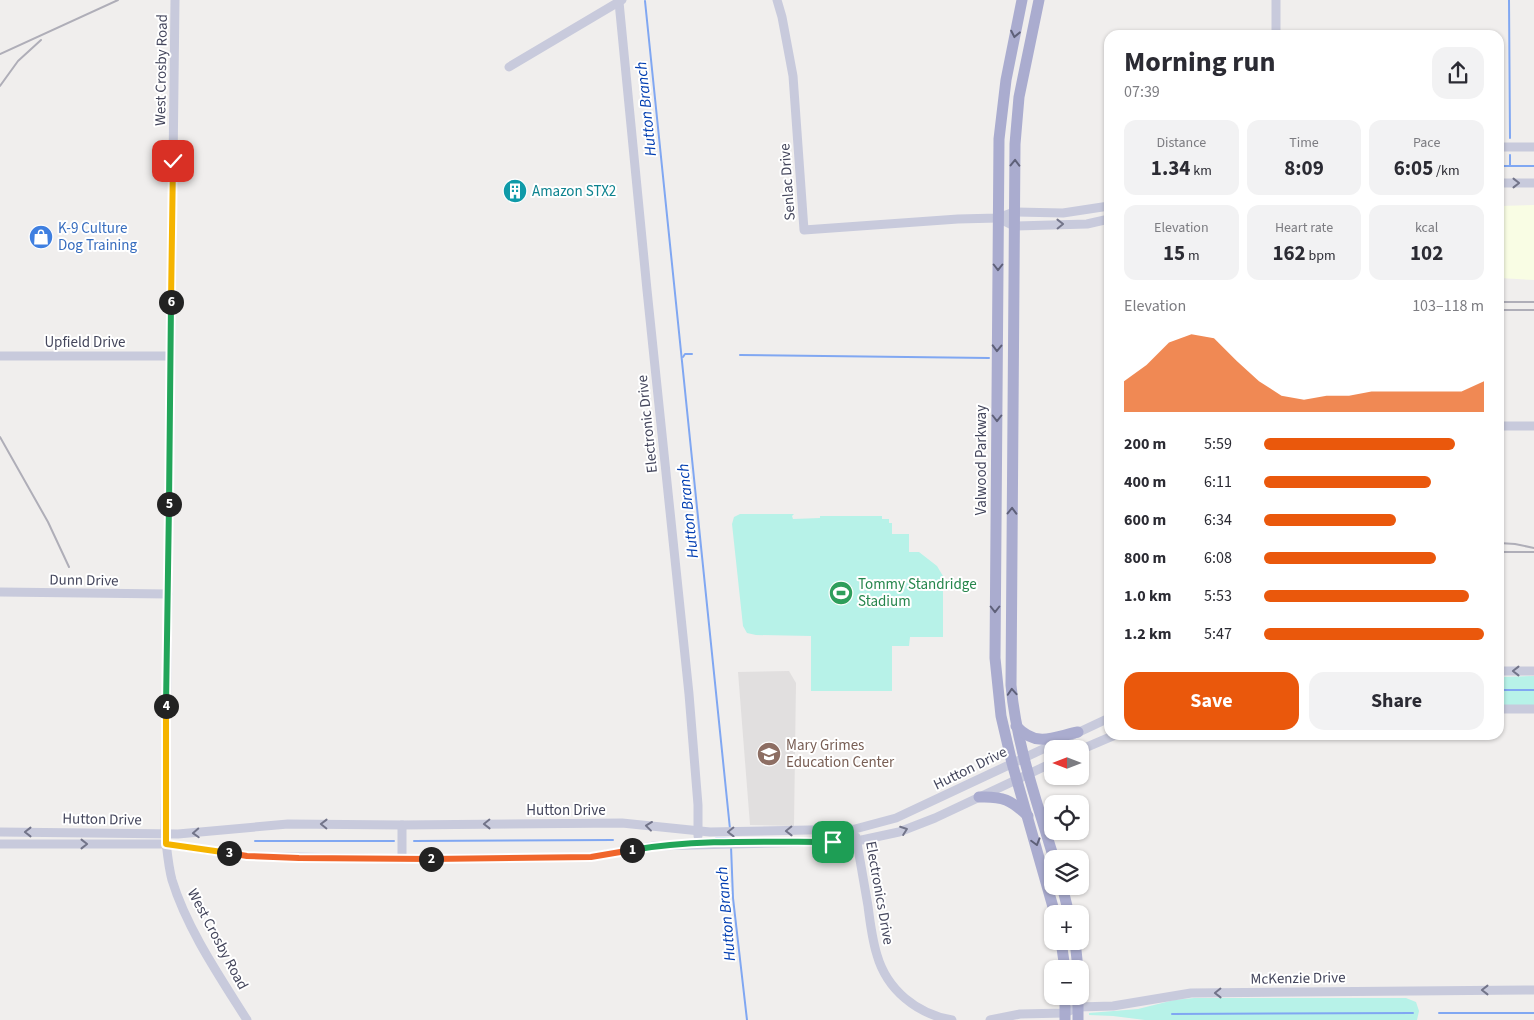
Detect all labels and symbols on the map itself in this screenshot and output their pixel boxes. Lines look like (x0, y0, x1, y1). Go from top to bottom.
street label: West Crosby Road (150, 14, 173, 126)
one-way arrow (1010, 30, 1020, 39)
water label: Hutton Branch (630, 60, 662, 157)
pin (152, 140, 194, 182)
street label: Senlac Drive (774, 143, 801, 221)
one-way arrow (1010, 159, 1020, 167)
building icon: Amazon STX2 (502, 178, 528, 204)
one-way arrow (1513, 178, 1521, 188)
place label: Amazon STX2 (532, 181, 616, 202)
place label: K-9 Culture Dog Training (58, 218, 137, 256)
one-way arrow (1056, 219, 1064, 230)
shop icon: K-9 Culture Dog Training (28, 224, 54, 250)
one-way arrow (993, 264, 1003, 271)
pin: 6 (158, 290, 184, 314)
street label: Upfield Drive (44, 332, 126, 353)
one-way arrow (992, 344, 1002, 352)
street label: Electronic Drive (632, 374, 663, 474)
street label: Valwood Parkway (971, 405, 992, 515)
one-way arrow (992, 414, 1002, 422)
water label: Hutton Branch (672, 462, 704, 559)
pin: 5 (156, 492, 182, 516)
one-way arrow (1007, 506, 1017, 514)
street label: Dunn Drive (49, 569, 119, 592)
place label: Tommy Standridge Stadium (858, 574, 977, 612)
sports icon: Tommy Standridge Stadium (828, 580, 854, 606)
one-way arrow (990, 605, 1000, 613)
one-way arrow (1512, 666, 1520, 676)
one-way arrow (1007, 688, 1018, 696)
pin: 4 (154, 694, 178, 718)
place label: Mary Grimes Education Center (786, 735, 895, 773)
north arrow (1044, 740, 1089, 785)
school or university icon: Mary Grimes Education Center (756, 741, 782, 767)
street label: Hutton Drive (930, 742, 1011, 795)
street label: Hutton Drive (526, 800, 606, 821)
street label: Hutton Drive (62, 808, 142, 831)
one-way arrow (320, 819, 328, 829)
one-way arrow (483, 819, 490, 829)
one-way arrow (645, 821, 653, 832)
pin (812, 821, 854, 863)
one-way arrow (899, 825, 908, 835)
one-way arrow (784, 826, 792, 836)
one-way arrow (23, 827, 31, 837)
one-way arrow (192, 827, 200, 838)
one-way arrow (727, 827, 734, 837)
pin: 1 (620, 838, 644, 862)
one-way arrow (1030, 838, 1040, 846)
one-way arrow (80, 839, 88, 849)
pin: 3 (216, 840, 242, 866)
street label: Electronics Drive (860, 840, 899, 946)
pin: 2 (418, 846, 444, 872)
water label: Hutton Branch (711, 866, 741, 962)
street label: West Crosby Road (182, 885, 253, 993)
street label: McKenzie Drive (1250, 967, 1346, 990)
one-way arrow (1481, 985, 1489, 995)
one-way arrow (1214, 987, 1222, 998)

